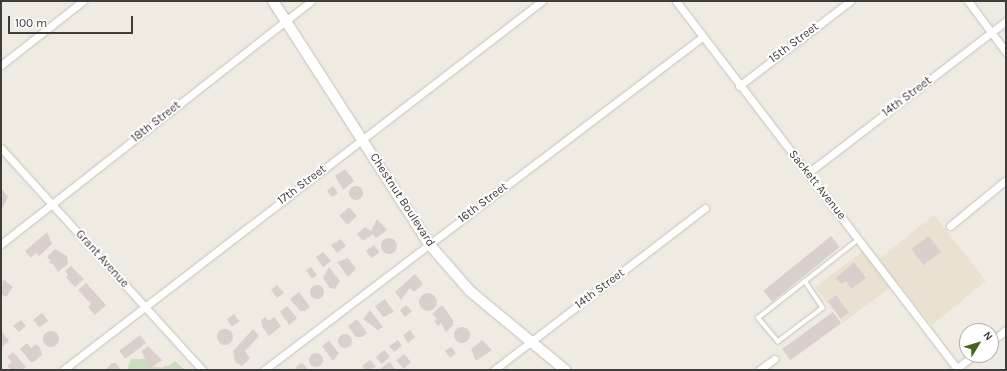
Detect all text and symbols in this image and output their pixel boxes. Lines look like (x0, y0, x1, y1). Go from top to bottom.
scale bar (10, 8, 135, 34)
text: 100 m (15, 16, 47, 30)
street label: 15th Street (766, 20, 822, 66)
street label: 14th Street (879, 74, 935, 120)
street label: 18th Street (128, 98, 184, 146)
street label: Sackett Avenue (785, 147, 849, 223)
street label: Chestnut Boulevard (366, 151, 438, 249)
street label: 17th Street (275, 162, 329, 208)
street label: 16th Street (455, 180, 511, 226)
street label: Grant Avenue (72, 227, 132, 291)
street label: 14th Street (572, 266, 628, 312)
north arrow (959, 323, 999, 363)
text: N (981, 329, 996, 343)

